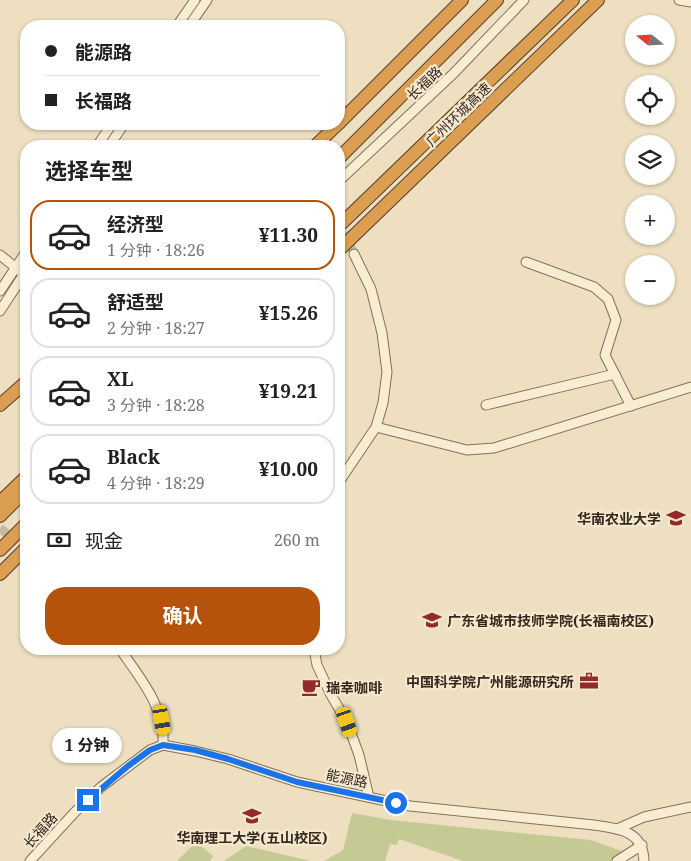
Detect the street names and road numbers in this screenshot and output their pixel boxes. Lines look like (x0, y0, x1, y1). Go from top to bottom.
street label: 长福路 (402, 62, 446, 104)
street label: 广州环城高速 (421, 78, 495, 150)
street label: 能源路 (324, 764, 370, 792)
street label: 长福路 (19, 808, 61, 852)

